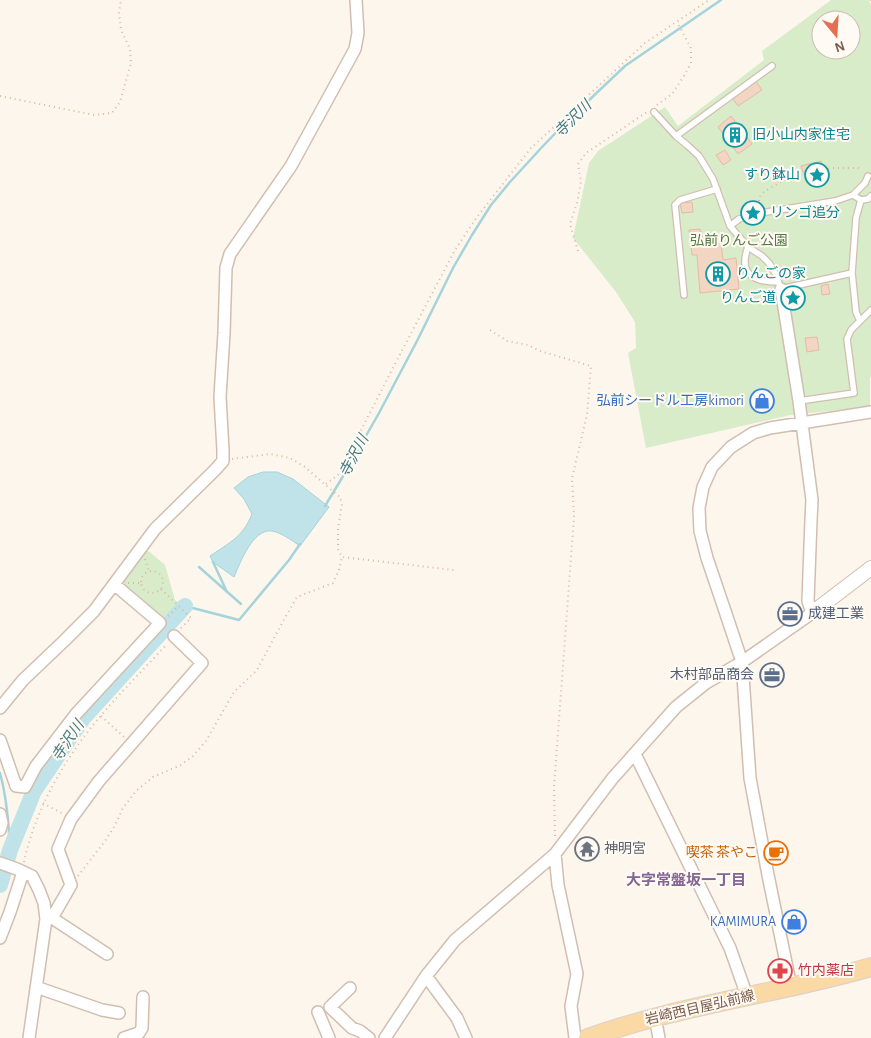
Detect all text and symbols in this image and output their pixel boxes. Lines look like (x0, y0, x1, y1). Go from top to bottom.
north arrow (811, 10, 861, 60)
text: N (833, 38, 847, 55)
water label: 寺沢川 (551, 96, 596, 140)
building icon: 旧小山内家住宅 (722, 122, 748, 148)
place label: 旧小山内家住宅 (752, 127, 850, 142)
place icon: すり鉢山 (804, 162, 830, 188)
place label: すり鉢山 (744, 166, 800, 182)
place icon: リンゴ追分 (740, 200, 766, 226)
place label: リンゴ追分 (770, 205, 840, 220)
park label: 弘前りんご公園 (690, 232, 788, 248)
building icon: りんごの家 (705, 261, 731, 287)
place label: りんごの家 (736, 265, 806, 281)
place icon: りんご道 (780, 285, 806, 311)
place label: りんご道 (720, 289, 776, 305)
shop icon: 弘前シードル工房kimori (749, 388, 775, 414)
place label: 弘前シードル工房kimori (596, 392, 744, 408)
water label: 寺沢川 (336, 430, 372, 479)
office icon: 成建工業 (777, 601, 803, 627)
place label: 成建工業 (808, 606, 864, 621)
office icon: 木村部品商会 (759, 662, 785, 688)
place label: 木村部品商会 (670, 666, 754, 682)
water label: 寺沢川 (48, 716, 88, 764)
temple icon: 神明宮 (574, 836, 600, 862)
cafe icon: 喫茶 茶やこ (763, 840, 789, 866)
place label: 神明宮 (604, 841, 646, 856)
place label: 喫茶 茶やこ (686, 845, 758, 860)
district label: 大字常盤坂一丁目 (626, 872, 746, 888)
shop icon: KAMIMURA (781, 909, 807, 935)
place label: KAMIMURA (710, 915, 776, 929)
pharmacy icon: 竹内薬店 (767, 958, 793, 984)
place label: 竹内薬店 (798, 963, 854, 978)
street label: 岩崎西目屋弘前線 (643, 987, 756, 1027)

